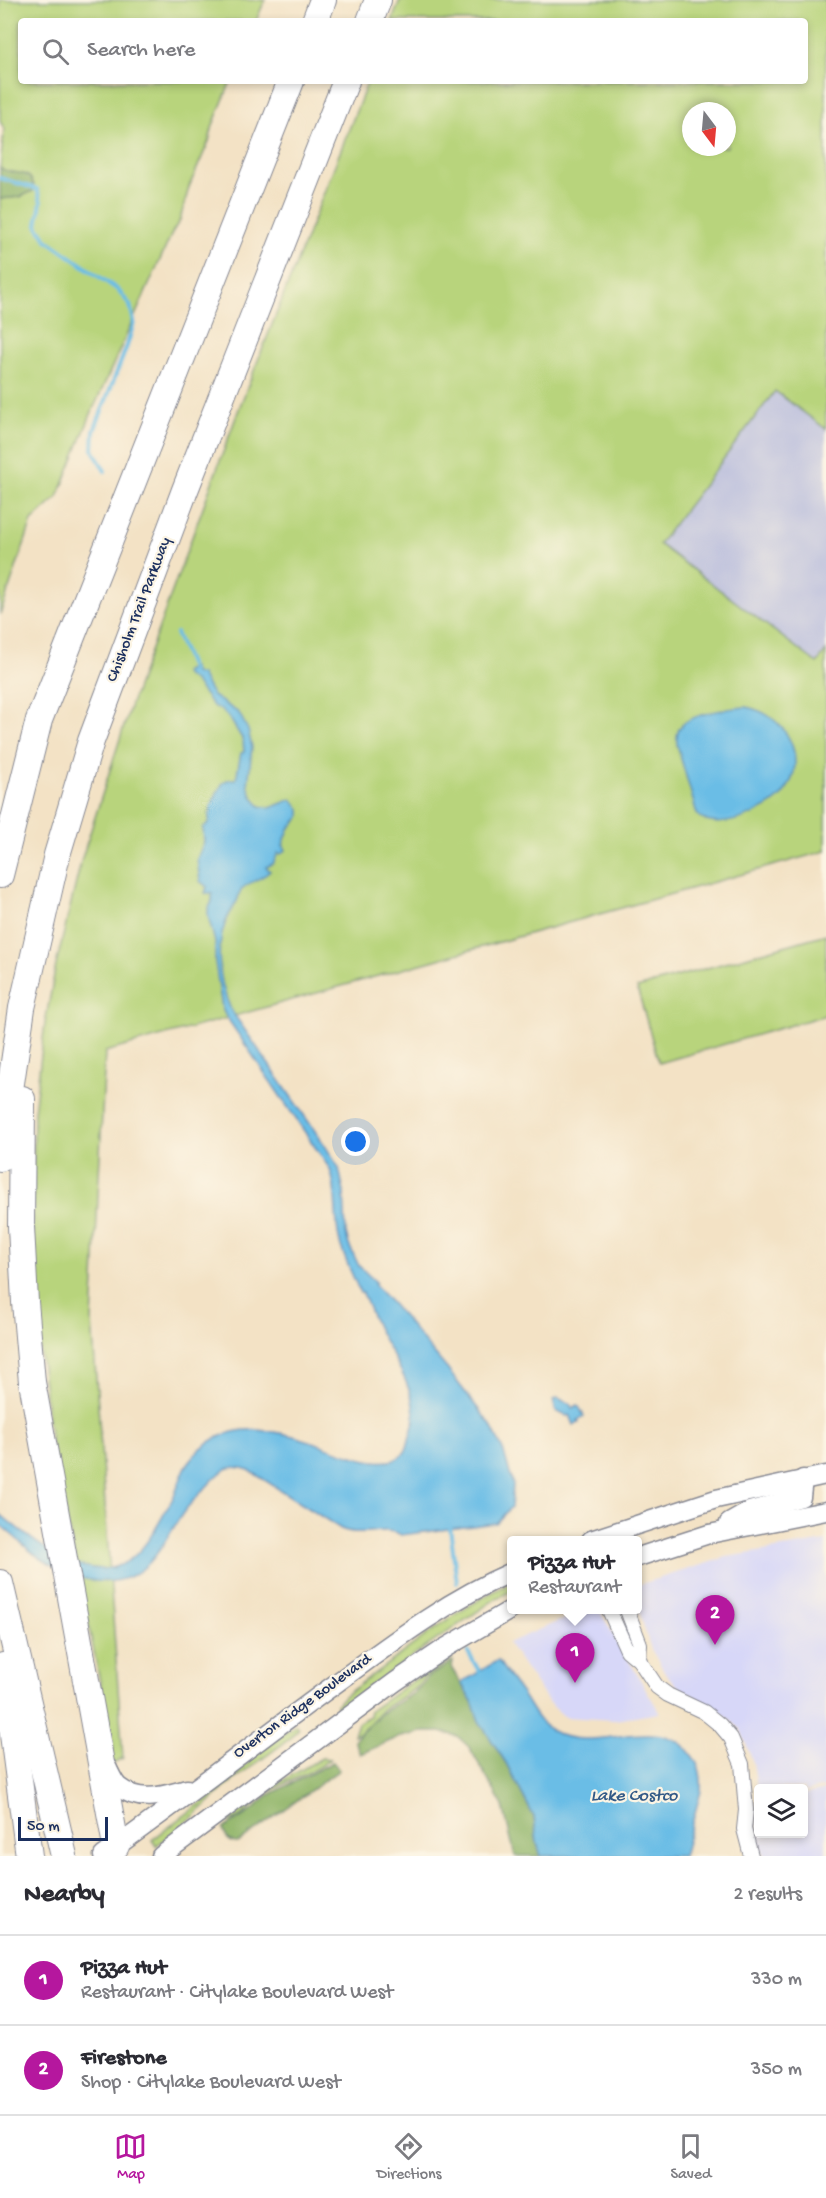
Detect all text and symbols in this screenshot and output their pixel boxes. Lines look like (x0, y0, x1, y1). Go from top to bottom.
search box (18, 18, 808, 84)
icon: search (39, 35, 72, 68)
text: Search here (87, 38, 195, 64)
north arrow (682, 102, 736, 156)
street label: Chisholm Trail Parkway (104, 535, 176, 685)
your location (341, 1127, 370, 1156)
popup (507, 1536, 642, 1614)
text: Pizza Hut (528, 1551, 614, 1577)
text: Restaurant (528, 1577, 621, 1600)
pin: 2 (696, 1596, 734, 1645)
pin: 1 (556, 1634, 594, 1683)
street label: Overton Ridge Boulevard (230, 1650, 377, 1763)
map controls (754, 1784, 808, 1838)
button: layers (754, 1784, 808, 1838)
water label: Lake Costco (591, 1786, 678, 1807)
scale bar (18, 1814, 108, 1842)
text: 50 m (27, 1818, 60, 1837)
text: Nearby (24, 1880, 105, 1911)
text: 2 results (733, 1884, 802, 1907)
text: Pizza Hut (81, 1956, 167, 1982)
text: 1 (39, 1969, 48, 1992)
text: 330 m (751, 1969, 802, 1992)
text: Restaurant · Citylake Boulevard West (81, 1982, 393, 2005)
text: Firestone (81, 2046, 167, 2072)
text: 2 (39, 2059, 48, 2082)
text: 350 m (751, 2059, 802, 2082)
text: Shop · Citylake Boulevard West (81, 2072, 341, 2095)
tab: Map (114, 2130, 147, 2185)
tab: Directions (376, 2130, 442, 2185)
tab: Saved (670, 2130, 711, 2185)

